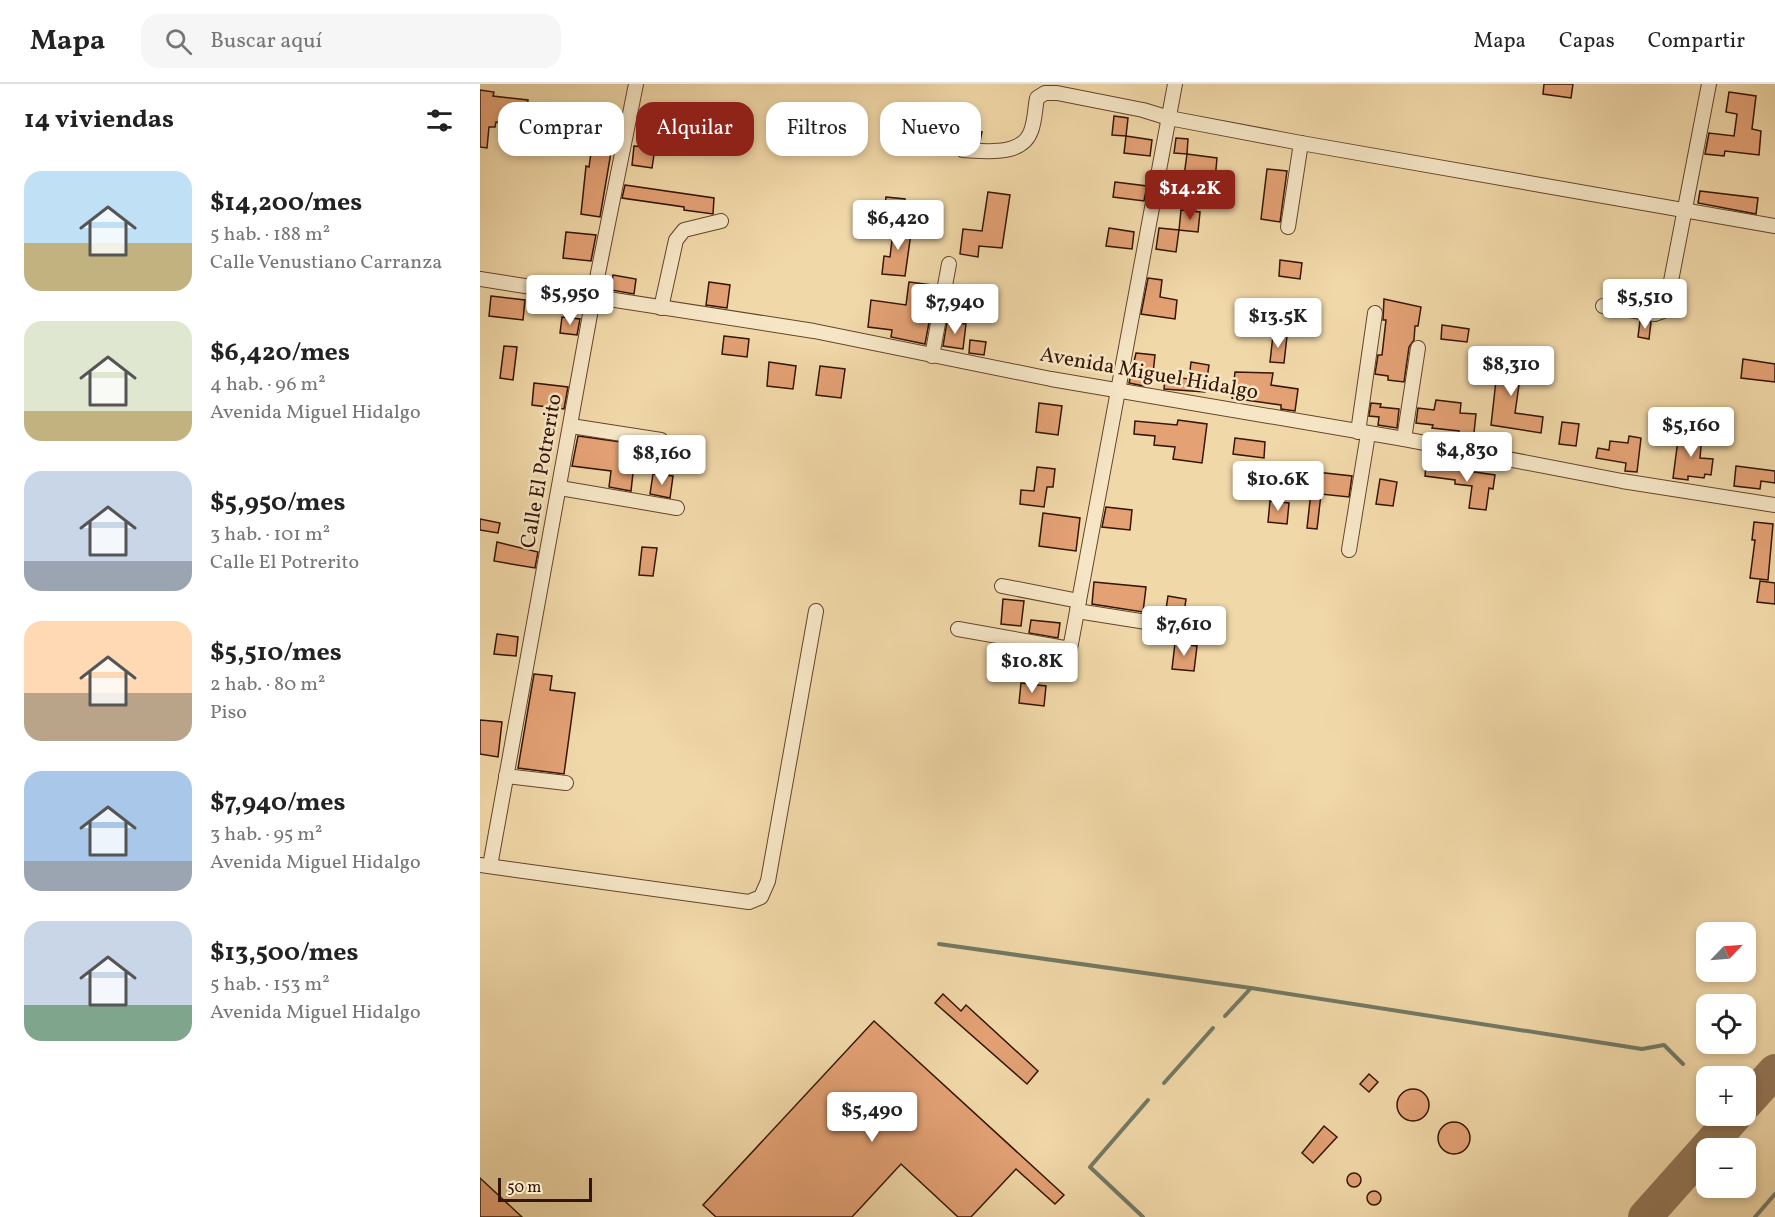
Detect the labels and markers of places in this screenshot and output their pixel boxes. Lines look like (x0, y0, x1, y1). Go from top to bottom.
pin: $14.2K (1141, 170, 1239, 221)
pin: $6,420 (849, 200, 947, 251)
pin: $5,950 (521, 275, 619, 326)
pin: $5,510 (1596, 279, 1694, 330)
pin: $7,940 (906, 284, 1004, 335)
pin: $13.5K (1229, 298, 1327, 349)
pin: $8,310 (1462, 346, 1560, 397)
pin: $5,160 (1642, 407, 1740, 458)
pin: $4,830 (1418, 432, 1516, 483)
pin: $8,160 (613, 435, 711, 486)
pin: $10.6K (1229, 461, 1327, 512)
pin: $7,610 (1135, 606, 1233, 657)
pin: $10.8K (983, 643, 1081, 694)
pin: $5,490 (823, 1092, 921, 1143)

